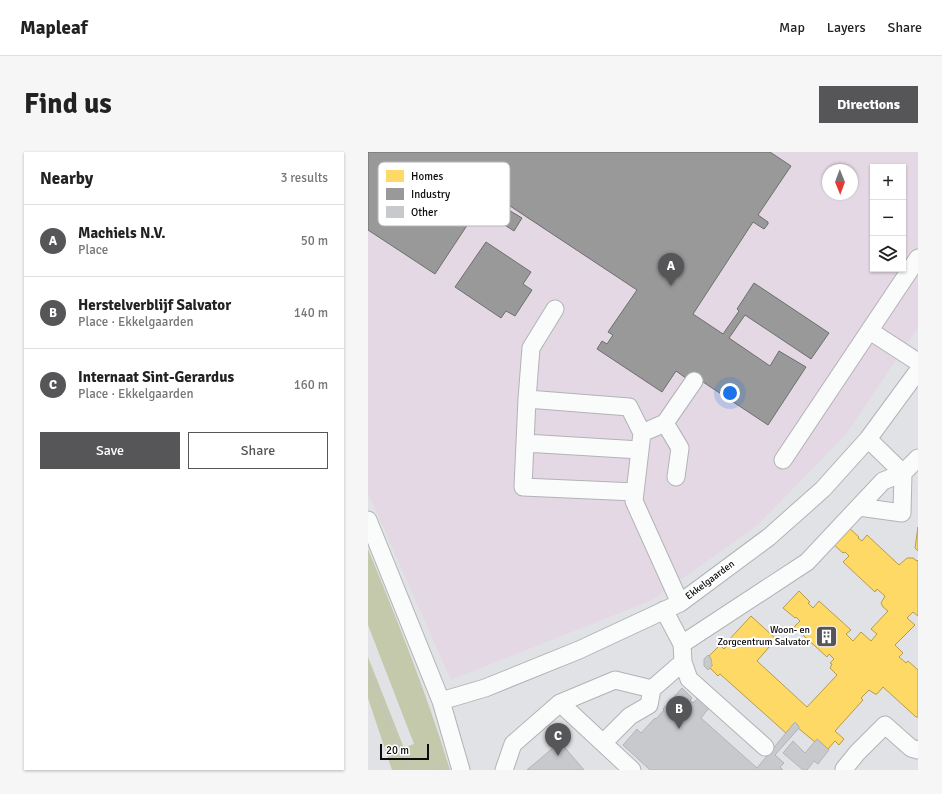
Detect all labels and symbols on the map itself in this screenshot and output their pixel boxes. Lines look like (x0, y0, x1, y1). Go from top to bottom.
legend (378, 162, 510, 226)
north arrow (822, 164, 858, 200)
text: Homes (411, 170, 443, 183)
text: Industry (411, 188, 451, 201)
text: Other (411, 206, 438, 219)
pin: A (658, 253, 684, 286)
your location (720, 383, 740, 403)
street label: Ekkelgaarden (683, 558, 737, 602)
building icon: Woon- en Zorgcentrum Salvator (813, 623, 839, 649)
place label: Woon- en Zorgcentrum Salvator (717, 624, 810, 648)
pin: B (666, 696, 692, 729)
pin: C (545, 723, 571, 756)
scale bar (380, 742, 429, 761)

